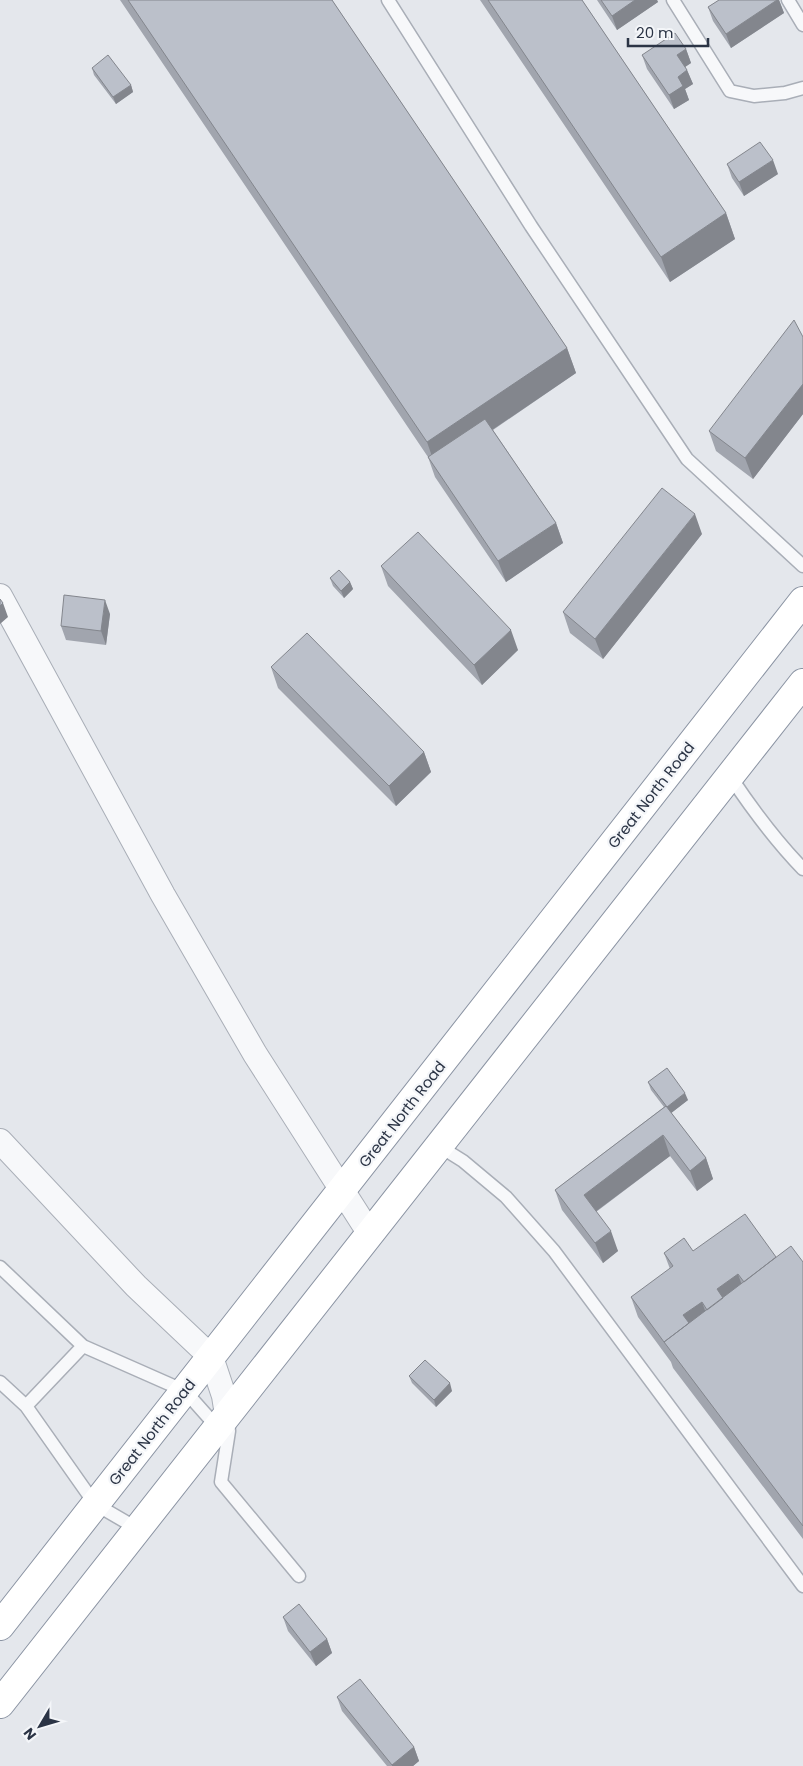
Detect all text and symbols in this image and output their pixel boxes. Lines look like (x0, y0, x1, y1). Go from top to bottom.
scale bar (628, 15, 708, 47)
text: 20 m (636, 22, 674, 43)
street label: Great North Road (603, 737, 699, 853)
street label: Great North Road (354, 1056, 450, 1172)
street label: Great North Road (104, 1374, 200, 1490)
north arrow (15, 1701, 65, 1751)
text: N (19, 1724, 41, 1744)

